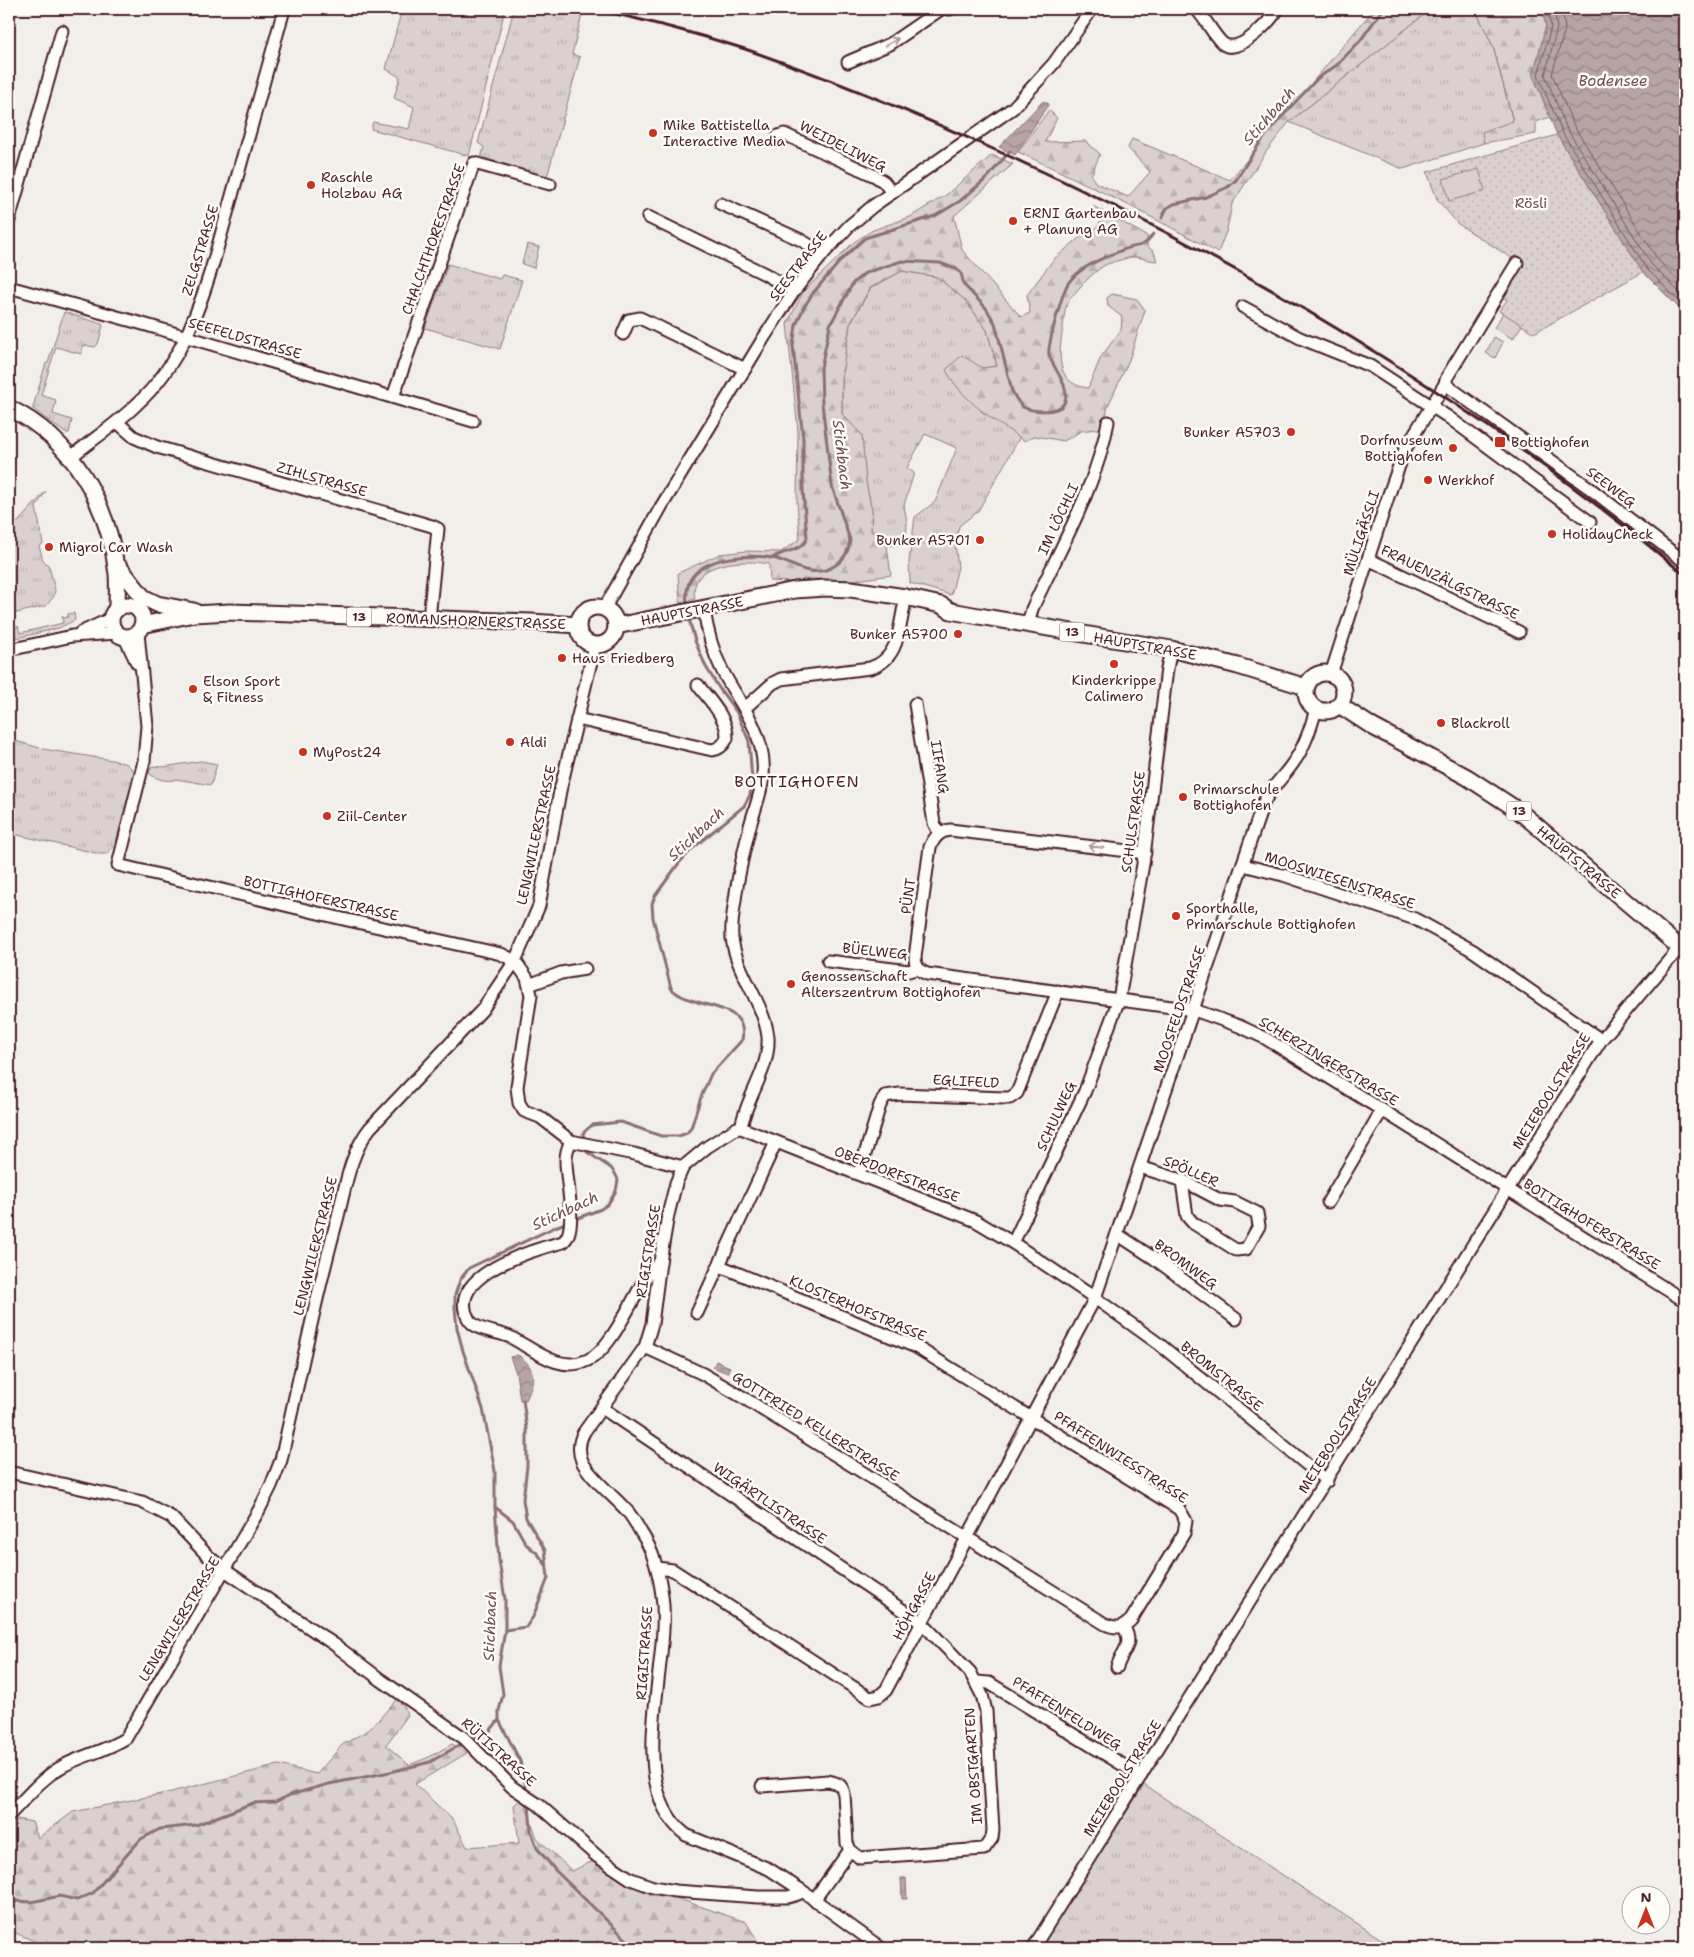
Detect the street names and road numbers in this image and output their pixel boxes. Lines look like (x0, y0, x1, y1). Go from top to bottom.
street label: WEIDELIWEG (796, 116, 890, 176)
street label: CHALCHTHORESTRASSE (397, 161, 469, 317)
street label: ZELGSTRASSE (178, 202, 222, 298)
street label: SEESTRASSE (765, 227, 831, 305)
street label: SEEFELDSTRASSE (186, 313, 304, 363)
street label: ZIHLSTRASSE (275, 457, 370, 501)
street label: SEEWEG (1583, 463, 1640, 512)
street label: IM LÖCHLI (1034, 480, 1083, 558)
street label: MÜLIGÄSSLI (1339, 488, 1383, 578)
street label: FRAUENZÄLGSTRASSE (1378, 541, 1522, 623)
street label: HAUPTSTRASSE (639, 592, 745, 630)
road number: 13 (346, 608, 372, 626)
street label: ROMANSHORNERSTRASSE (386, 609, 566, 633)
road number: 13 (1060, 622, 1084, 642)
street label: HAUPTSTRASSE (1092, 628, 1198, 664)
street label: IIFANG (927, 739, 953, 796)
street label: LENGWILERSTRASSE (512, 763, 560, 907)
street label: SCHULSTRASSE (1117, 770, 1149, 874)
road number: 13 (1506, 801, 1532, 820)
street label: HAUPTSTRASSE (1533, 822, 1625, 903)
street label: MOOSWIESENSTRASSE (1262, 847, 1418, 913)
street label: BOTTIGHOFERSTRASSE (242, 871, 400, 925)
street label: PÜNT (897, 876, 919, 915)
street label: BÜELWEG (842, 939, 909, 963)
street label: MOOSFELDSTRASSE (1149, 943, 1209, 1075)
street label: SCHERZINGERSTRASSE (1256, 1012, 1402, 1110)
street label: MEIEBOOLSTRASSE (1508, 1029, 1594, 1153)
street label: EGLIFELD (932, 1070, 1000, 1092)
street label: SCHULWEG (1032, 1078, 1080, 1154)
street label: OBERDORFSTRASSE (832, 1142, 962, 1206)
street label: SPÖLLER (1161, 1151, 1222, 1191)
street label: LENGWILERSTRASSE (289, 1174, 341, 1317)
street label: BOTTIGHOFERSTRASSE (1520, 1174, 1664, 1274)
street label: RIGISTRASSE (632, 1203, 664, 1299)
street label: BROMWEG (1151, 1235, 1221, 1293)
street label: KLOSTERHOFSTRASSE (787, 1271, 929, 1345)
street label: BROMSTRASSE (1177, 1337, 1267, 1415)
street label: GOTTFRIED KELLERSTRASSE (729, 1367, 903, 1485)
street label: MEIEBOOLSTRASSE (1294, 1373, 1380, 1497)
street label: PFAFFENWIESSTRASSE (1050, 1407, 1192, 1507)
street label: WIGÄRTLISTRASSE (710, 1458, 831, 1548)
street label: LENGWILERSTRASSE (135, 1553, 224, 1685)
street label: HÖHGASSE (888, 1568, 940, 1643)
street label: RIGISTRASSE (632, 1605, 656, 1701)
street label: PFAFFENFELDWEG (1009, 1672, 1125, 1754)
street label: IM OBSTGARTEN (960, 1707, 986, 1825)
street label: RÜTISTRASSE (458, 1714, 540, 1790)
street label: MEIEBOOLSTRASSE (1079, 1716, 1165, 1840)

